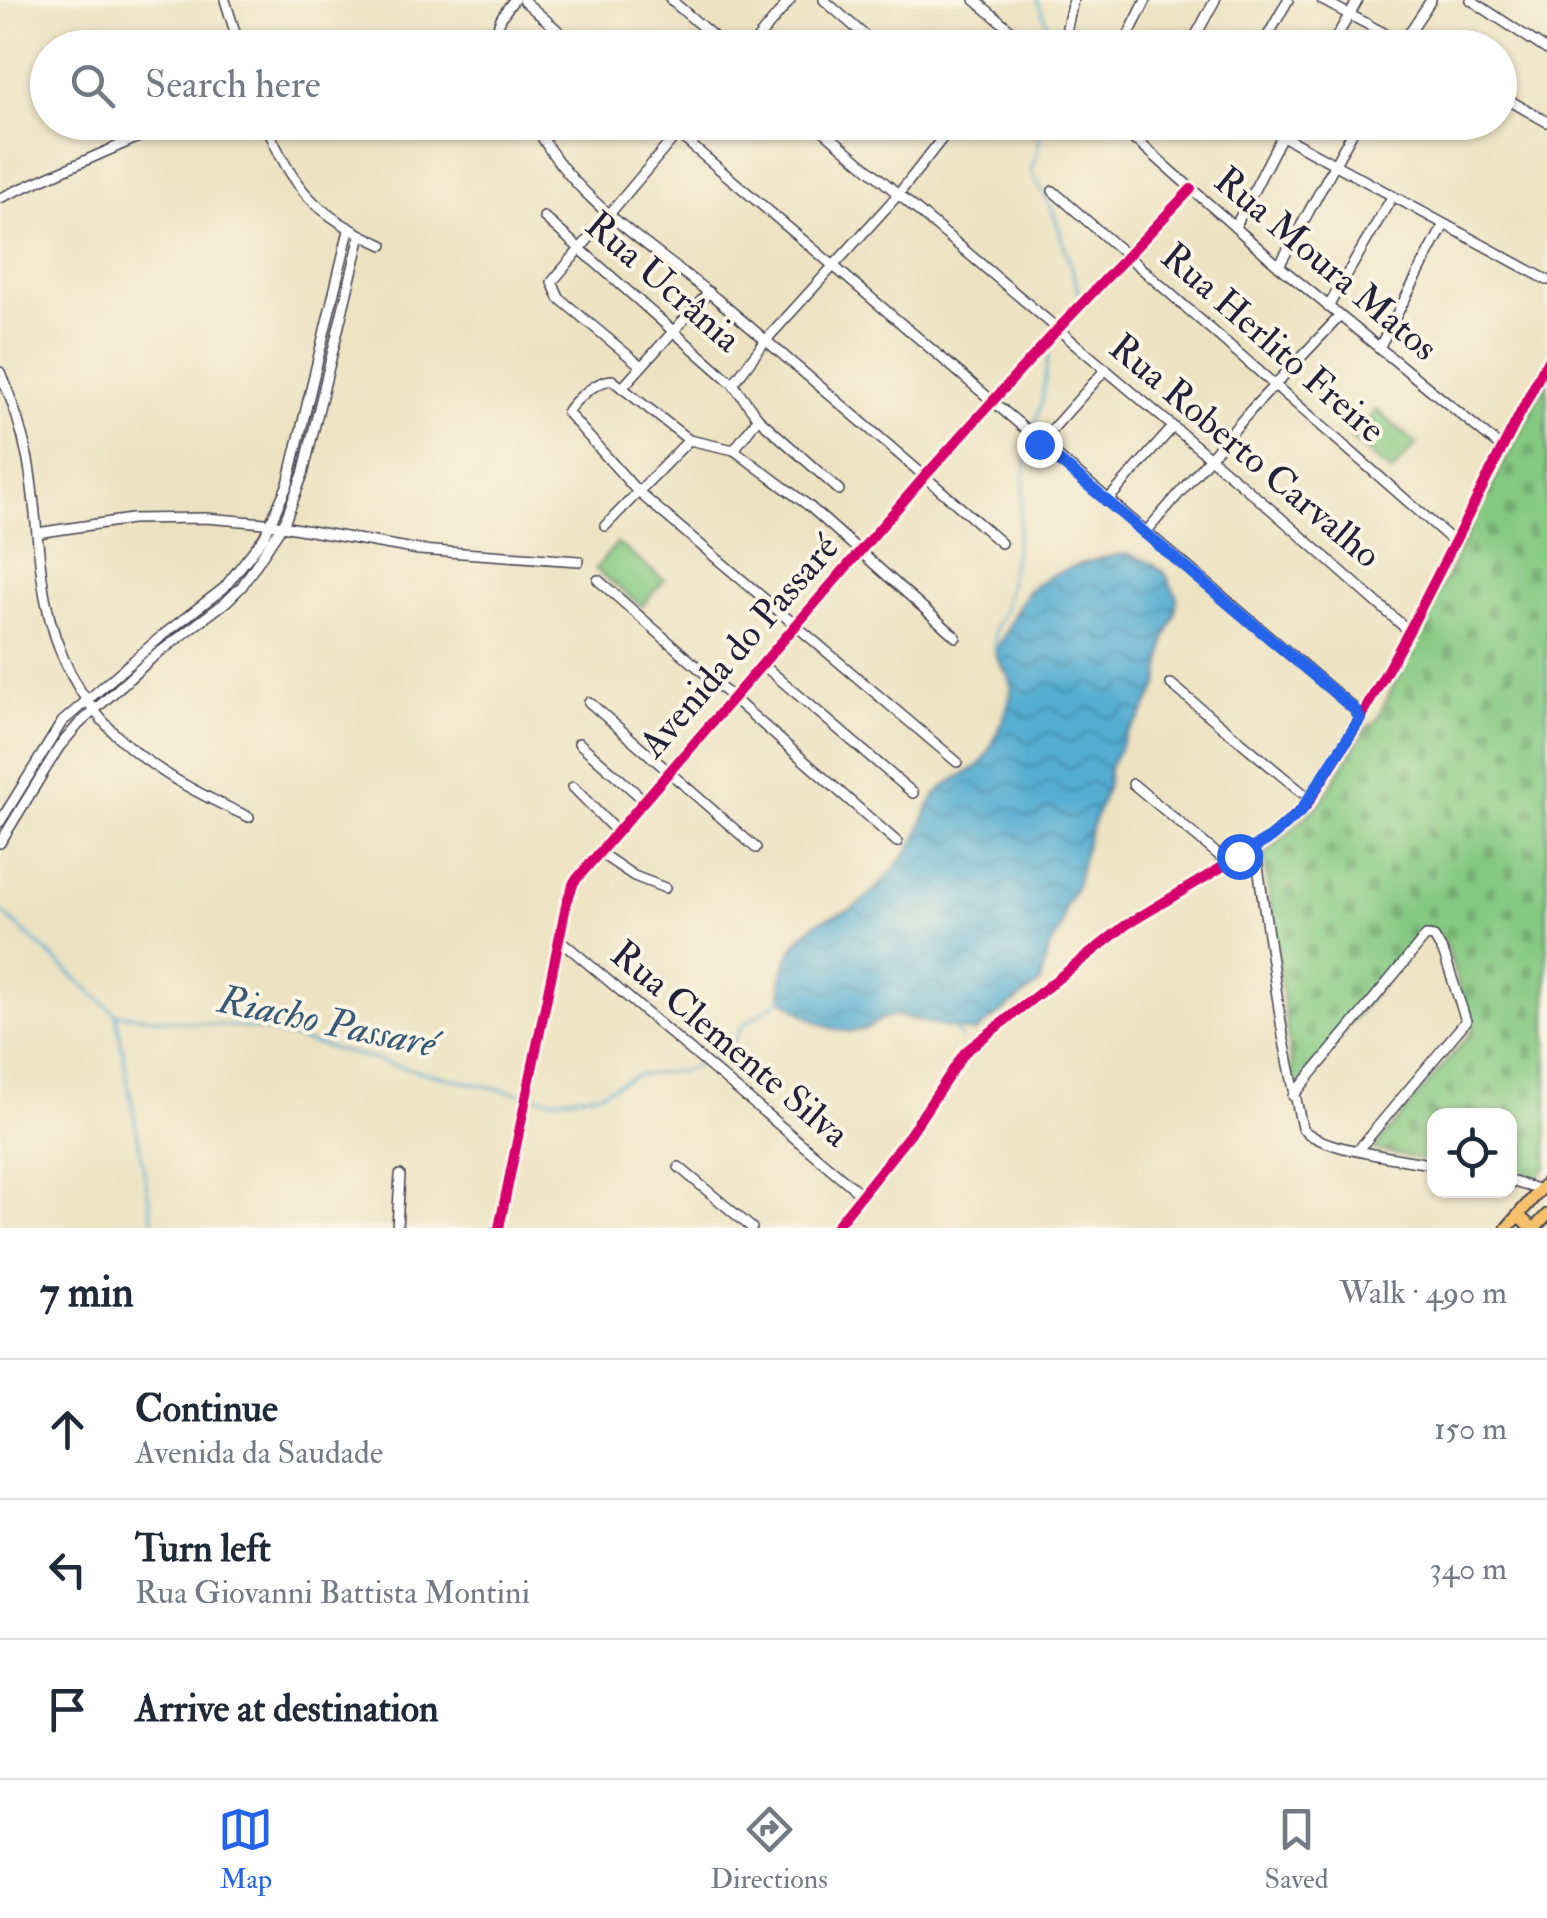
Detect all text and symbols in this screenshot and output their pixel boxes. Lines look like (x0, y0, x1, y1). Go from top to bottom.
search box (30, 30, 1517, 140)
icon: search (65, 58, 120, 113)
text: Search here (145, 61, 321, 109)
street label: Rua Moura Matos (1204, 156, 1448, 372)
street label: Rua Ucrânia (575, 201, 751, 363)
street label: Rua Herlito Freire (1151, 232, 1395, 454)
street label: Rua Roberto Carvalho (1099, 323, 1391, 579)
route end (1017, 422, 1063, 468)
street label: Avenida do Passaré (628, 524, 849, 768)
route start (1217, 834, 1263, 880)
street label: Rua Clemente Silva (601, 930, 859, 1158)
water label: Riacho Passaré (213, 974, 447, 1071)
map controls (1427, 1108, 1517, 1198)
button: locate (1427, 1108, 1517, 1198)
text: 7 min (40, 1267, 134, 1319)
text: Walk · 490 m (1339, 1273, 1507, 1313)
text: Continue (135, 1385, 278, 1433)
icon: ahead (40, 1402, 95, 1457)
text: 150 m (1434, 1409, 1507, 1449)
text: Avenida da Saudade (135, 1433, 383, 1473)
text: Turn left (135, 1525, 271, 1573)
icon: left (40, 1542, 95, 1597)
text: 340 m (1430, 1549, 1507, 1589)
text: Rua Giovanni Battista Montini (135, 1573, 530, 1613)
icon: arrive (40, 1682, 95, 1737)
text: Arrive at destination (135, 1685, 439, 1733)
tab: Map (218, 1802, 273, 1897)
tab: Directions (710, 1802, 828, 1897)
tab: Saved (1265, 1802, 1329, 1897)

